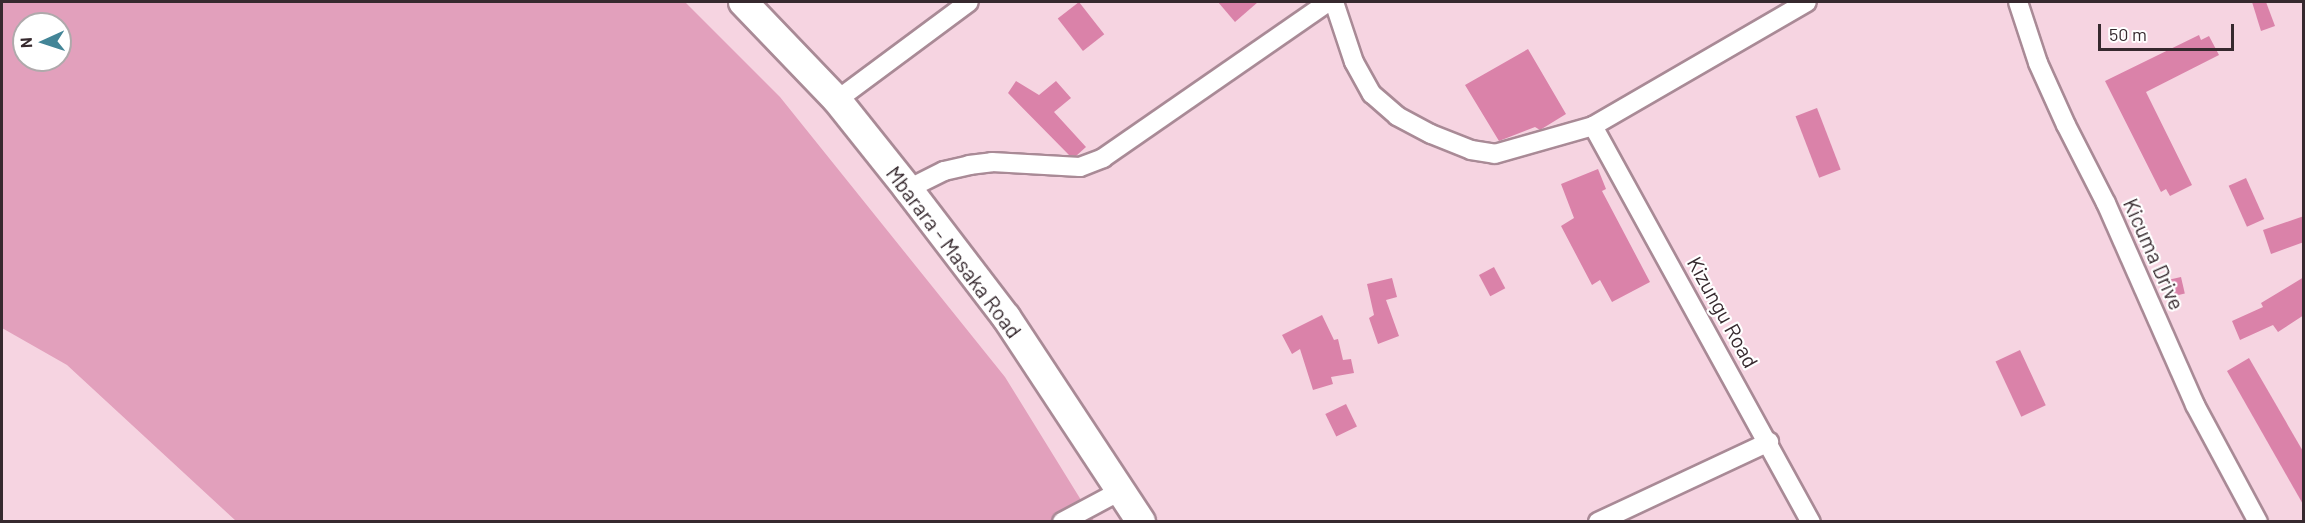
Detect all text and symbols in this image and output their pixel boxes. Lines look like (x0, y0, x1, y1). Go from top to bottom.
north arrow (12, 12, 72, 72)
scale bar (2101, 12, 2238, 50)
text: 50 m (2109, 23, 2147, 45)
text: N (16, 37, 35, 49)
street label: Mbarara - Masaka Road (881, 161, 1027, 343)
street label: Kicuma Drive (2118, 194, 2190, 314)
street label: Kizungu Road (1682, 252, 1764, 372)

